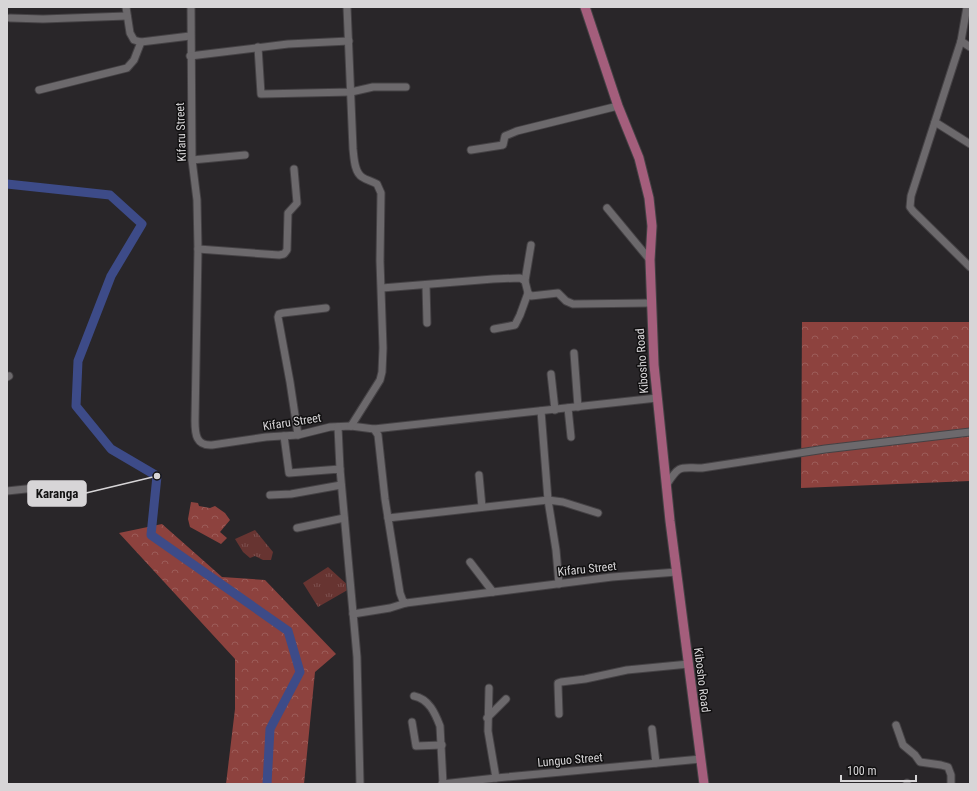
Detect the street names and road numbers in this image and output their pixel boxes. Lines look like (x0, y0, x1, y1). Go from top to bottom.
street label: Kifaru Street (173, 102, 189, 162)
street label: Kibosho Road (633, 328, 651, 394)
street label: Kifaru Street (262, 410, 323, 434)
street label: Kifaru Street (557, 559, 618, 579)
street label: Kibosho Road (691, 647, 713, 713)
street label: Lunguo Street (537, 750, 604, 770)

